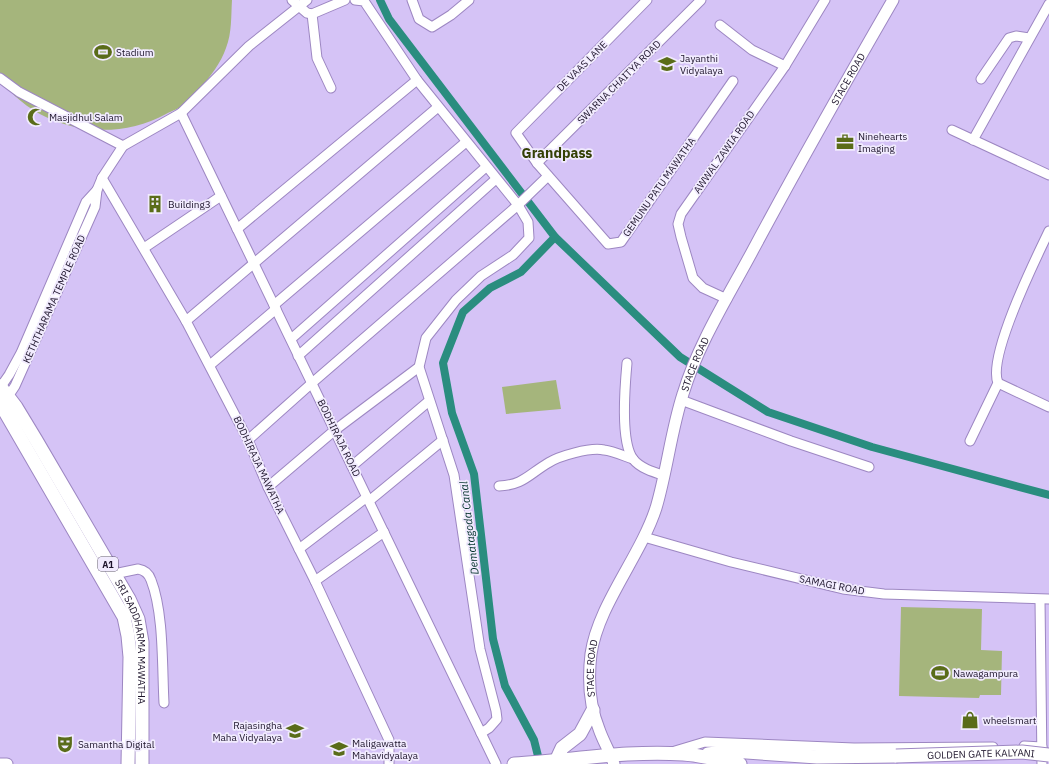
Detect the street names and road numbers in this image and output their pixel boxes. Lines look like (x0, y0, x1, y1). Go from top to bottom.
street label: SWARNA CHAITYA ROAD (574, 37, 664, 127)
street label: DE VAAS LANE (554, 38, 610, 94)
street label: STACE ROAD (828, 50, 868, 107)
street label: AWWAL ZAWIA ROAD (691, 108, 758, 196)
street label: GEMUNU PATU MAWATHA (620, 134, 699, 239)
street label: KETHTHARAMA TEMPLE ROAD (20, 233, 88, 365)
street label: STACE ROAD (678, 334, 712, 393)
street label: BODHIRAJA ROAD (315, 397, 363, 479)
street label: BODHIRAJA MAWATHA (231, 414, 288, 516)
road number: A1 (98, 557, 118, 571)
street label: SAMAGI ROAD (798, 572, 866, 598)
street label: SRI SADDHARMA MAWATHA (112, 577, 149, 705)
street label: STACE ROAD (583, 638, 600, 698)
street label: GOLDEN GATE KALYANI (927, 745, 1035, 762)

